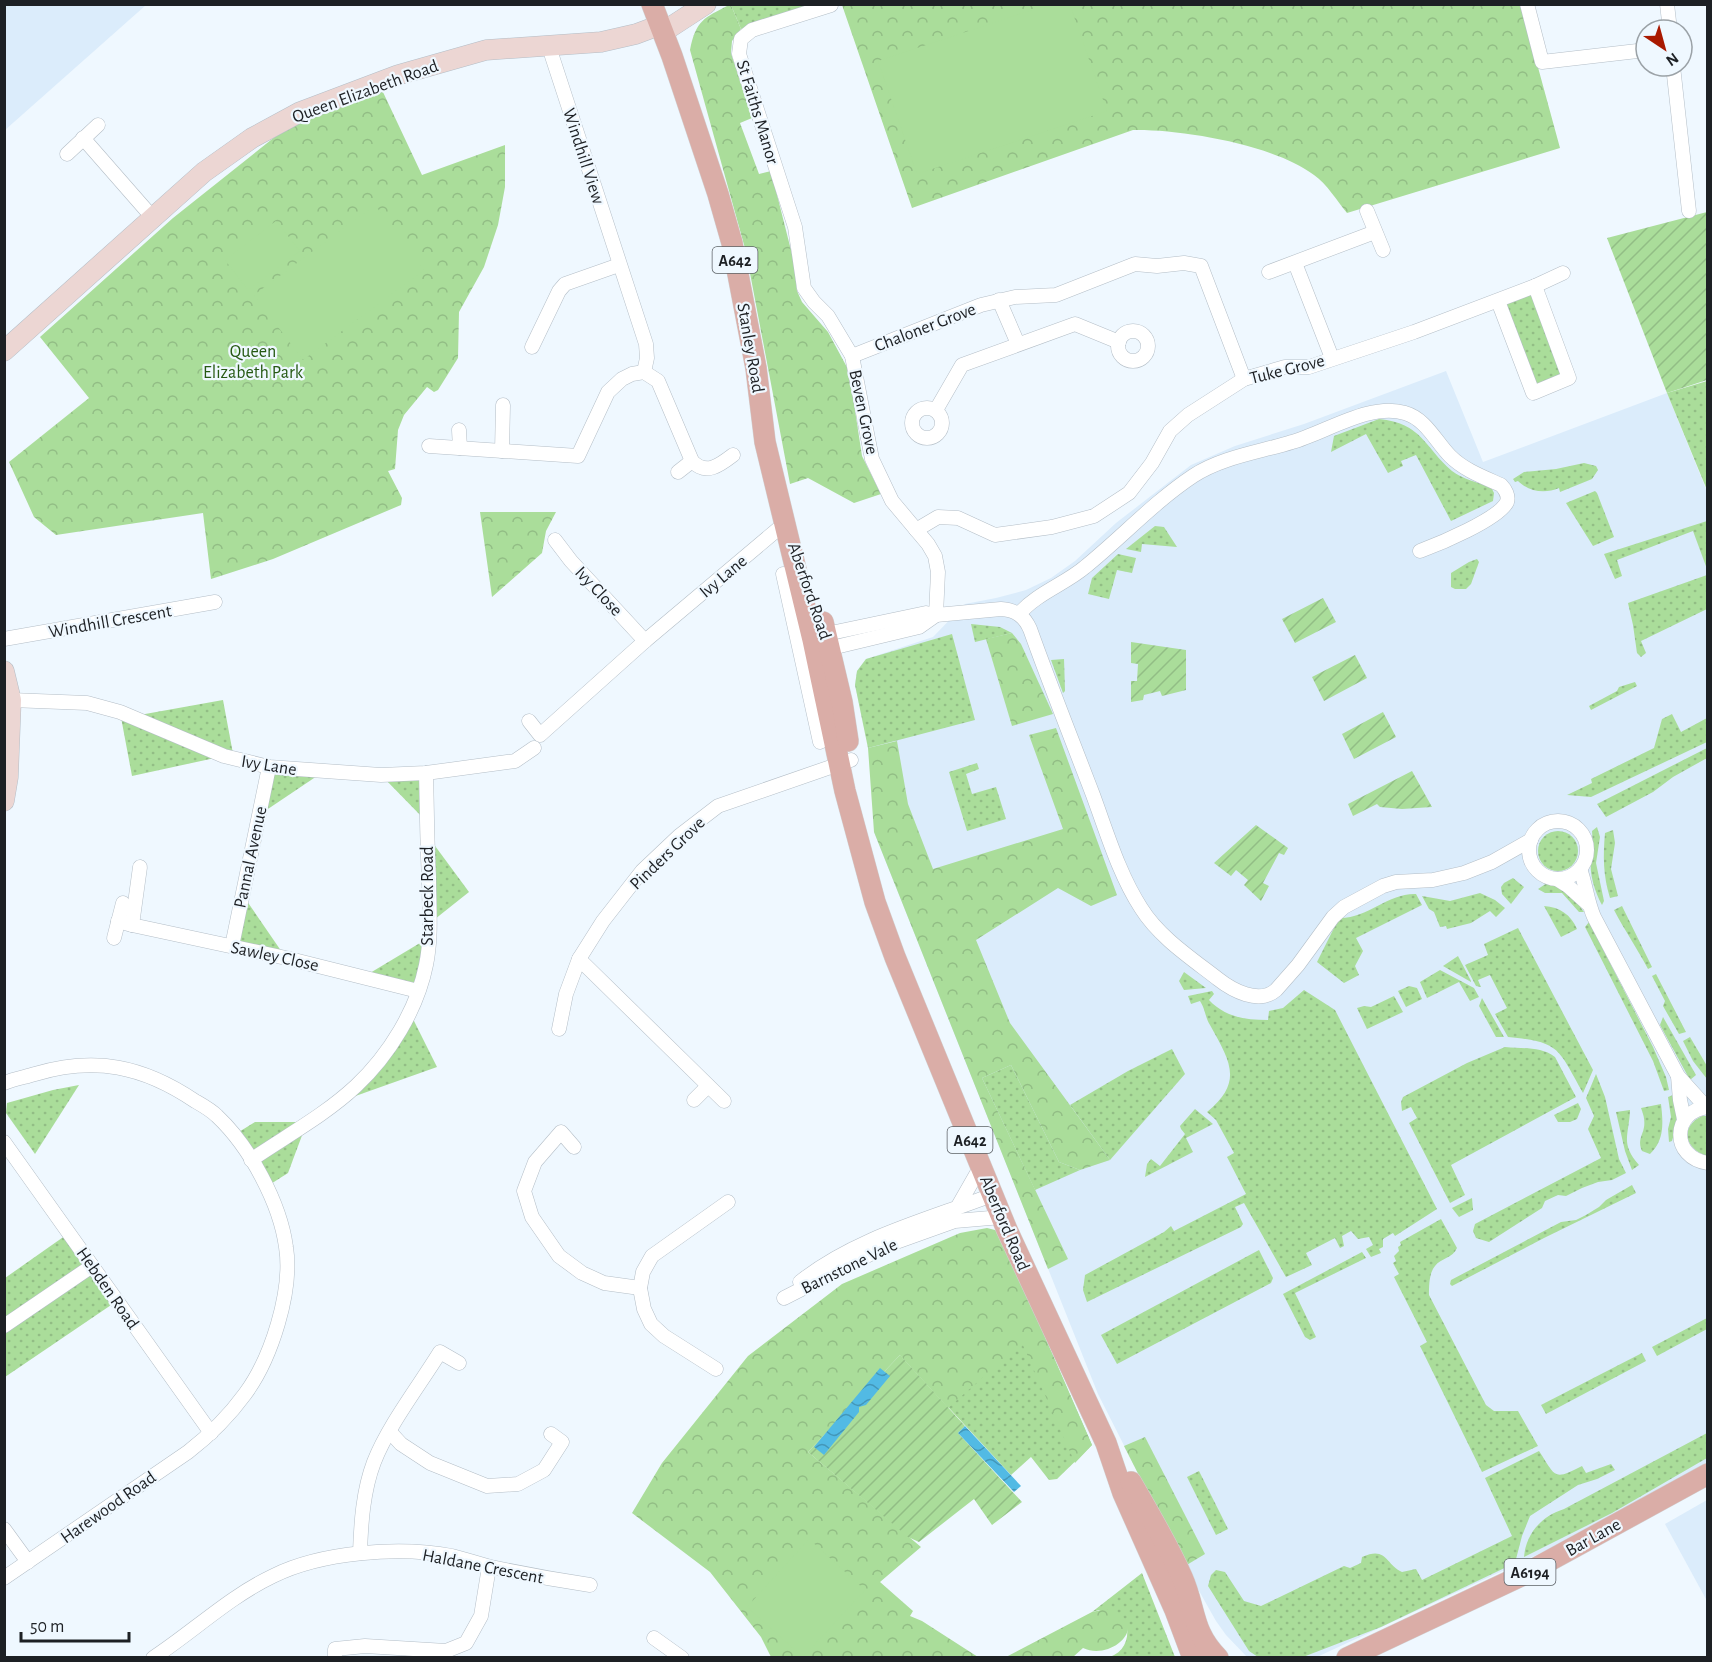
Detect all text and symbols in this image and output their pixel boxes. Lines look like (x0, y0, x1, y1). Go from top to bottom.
north arrow (1634, 18, 1694, 78)
text: N (1663, 50, 1681, 69)
street label: Queen Elizabeth Road (290, 57, 441, 127)
street label: St Faiths Manor (733, 58, 781, 167)
street label: Windhill View (559, 106, 607, 206)
road number: A642 (712, 247, 758, 273)
street label: Chaloner Grove (872, 300, 979, 356)
street label: Stanley Road (733, 302, 767, 394)
park label: Queen Elizabeth Park (203, 343, 304, 382)
street label: Tuke Grove (1248, 352, 1326, 388)
street label: Beven Grove (845, 368, 881, 456)
street label: Aberford Road (784, 540, 834, 642)
street label: Ivy Lane (697, 552, 751, 602)
street label: Ivy Close (571, 564, 625, 620)
street label: Windhill Crescent (47, 602, 173, 642)
street label: Ivy Lane (240, 753, 298, 779)
street label: Pannal Avenue (231, 805, 271, 910)
street label: Pinders Grove (627, 814, 709, 894)
street label: Starbeck Road (419, 846, 437, 946)
street label: Sawley Close (229, 939, 320, 975)
road number: A642 (948, 1127, 992, 1153)
street label: Aberford Road (976, 1173, 1032, 1274)
street label: Barnstone Vale (799, 1236, 900, 1298)
street label: Hebden Road (73, 1244, 142, 1333)
street label: Harewood Road (58, 1468, 160, 1547)
street label: Bar Lane (1563, 1516, 1624, 1560)
street label: Haldane Crescent (421, 1546, 545, 1588)
road number: A6194 (1504, 1559, 1556, 1585)
scale bar (21, 1605, 129, 1643)
text: 50 m (30, 1618, 64, 1636)

